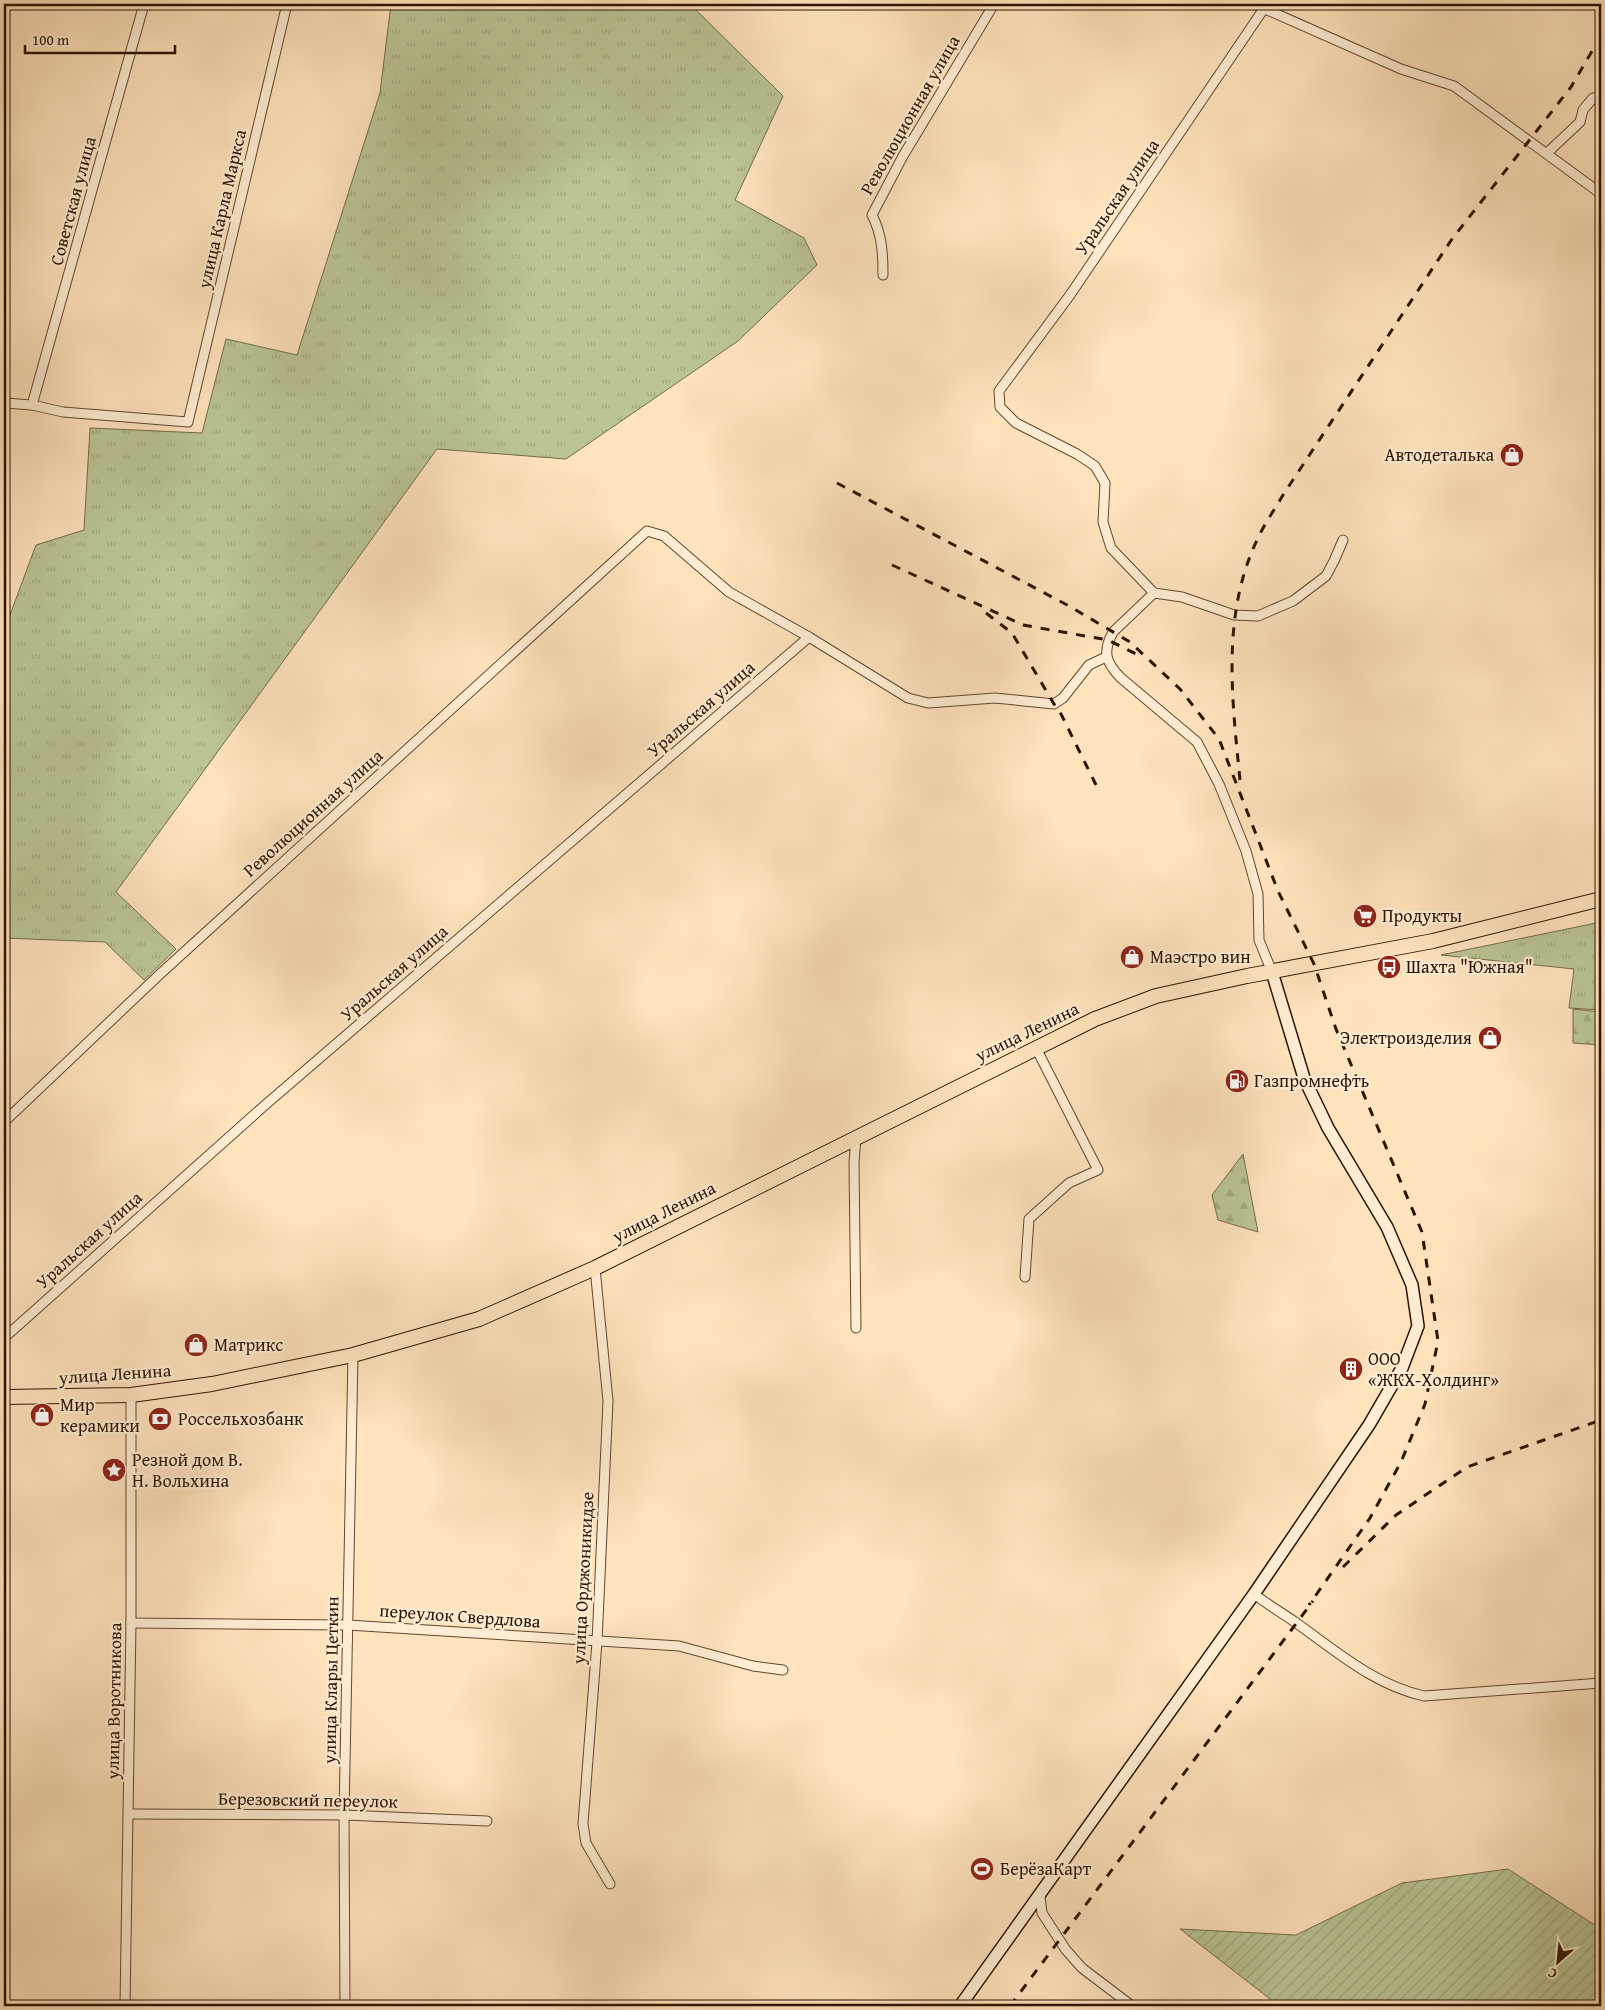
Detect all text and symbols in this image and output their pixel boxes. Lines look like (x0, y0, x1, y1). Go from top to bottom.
scale bar (25, 22, 175, 54)
text: 100 m (32, 29, 70, 50)
street label: Революционная улица (853, 30, 967, 200)
street label: улица Карла Маркса (190, 126, 253, 292)
street label: Советская улица (42, 133, 103, 268)
street label: Уральская улица (1068, 133, 1166, 260)
place label: Автодеталька (1385, 441, 1494, 468)
shop icon: Автодеталька (1499, 442, 1525, 468)
street label: Уральская улица (641, 654, 761, 763)
street label: Революционная улица (237, 742, 389, 883)
place label: Продукты (1382, 902, 1463, 929)
supermarket icon: Продукты (1352, 903, 1378, 929)
street label: Уральская улица (334, 918, 454, 1027)
place label: Маэстро вин (1150, 943, 1251, 970)
shop icon: Маэстро вин (1119, 944, 1145, 970)
place label: Шахта "Южная" (1406, 953, 1533, 980)
bus stop icon: Шахта "Южная" (1376, 954, 1402, 980)
street label: улица Ленина (969, 995, 1084, 1069)
place label: Электроизделия (1340, 1024, 1472, 1051)
shop icon: Электроизделия (1477, 1025, 1503, 1051)
place label: Газпромнефть (1254, 1067, 1369, 1094)
fuel station icon: Газпромнефть (1224, 1068, 1250, 1094)
street label: улица Ленина (607, 1174, 720, 1250)
street label: Уральская улица (29, 1184, 148, 1295)
place label: Матрикс (214, 1331, 283, 1358)
shop icon: Матрикс (183, 1332, 209, 1358)
place label: ООО «ЖКХ-Холдинг» (1368, 1345, 1499, 1393)
street label: улица Ленина (57, 1356, 172, 1391)
building icon: ООО «ЖКХ-Холдинг» (1338, 1356, 1364, 1382)
place label: Мир керамики (60, 1391, 140, 1439)
shop icon: Мир керамики (29, 1402, 55, 1428)
place label: Россельхозбанк (178, 1405, 304, 1432)
bank icon: Россельхозбанк (147, 1406, 173, 1432)
place label: Резной дом В. Н. Вольхина (132, 1446, 243, 1494)
place icon: Резной дом В. Н. Вольхина (101, 1457, 127, 1483)
street label: улица Орджоникидзе (564, 1491, 601, 1666)
street label: улица Клары Цеткин (316, 1596, 345, 1765)
street label: переулок Свердлова (379, 1596, 542, 1635)
street label: улица Воротникова (99, 1622, 128, 1781)
street label: Березовский переулок (218, 1784, 399, 1815)
place label: БерёзаКарт (1000, 1855, 1092, 1882)
sports icon: БерёзаКарт (969, 1856, 995, 1882)
north arrow (1532, 1938, 1582, 1988)
text: С (1544, 1963, 1560, 1984)

